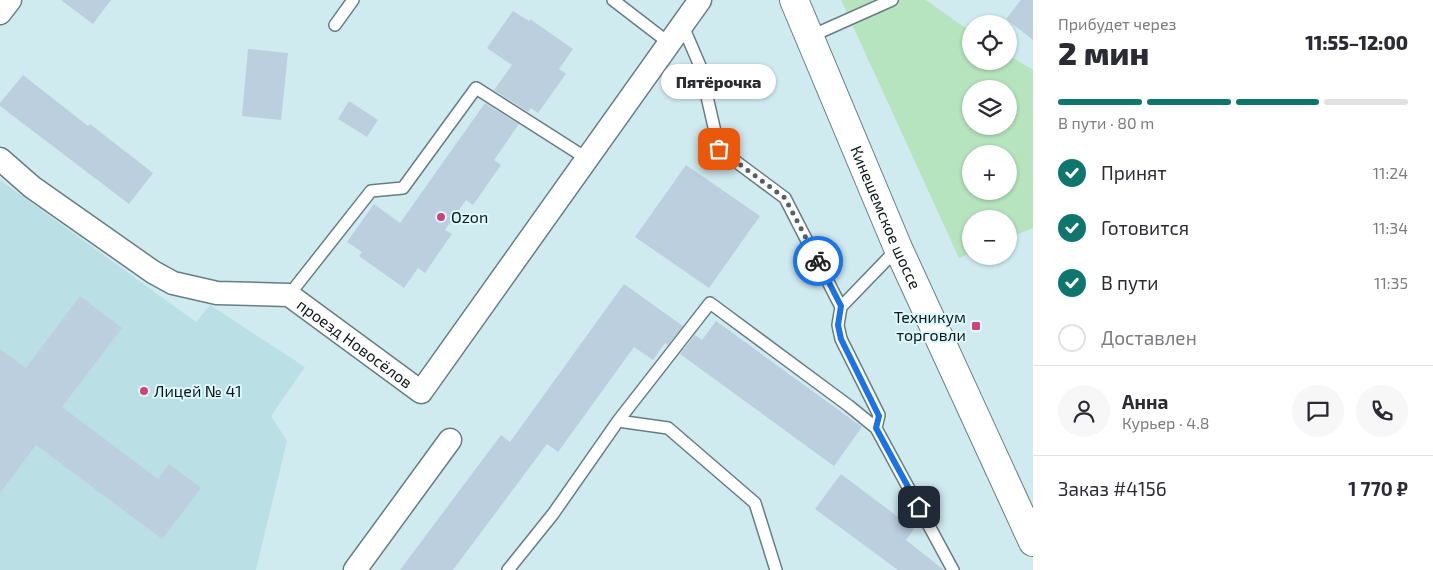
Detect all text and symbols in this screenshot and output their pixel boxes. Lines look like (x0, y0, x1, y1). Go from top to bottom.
text: Прибудет через (1058, 14, 1176, 33)
map controls (962, 15, 1017, 265)
button: locate (962, 15, 1017, 70)
text: 11:55–12:00 (1305, 31, 1408, 54)
text: 2 мин (1058, 33, 1149, 71)
callout: Пятёрочка (662, 64, 776, 99)
text: Пятёрочка (676, 72, 761, 91)
button: layers (962, 80, 1017, 135)
text: В пути · 80 m (1058, 113, 1154, 132)
pin (698, 128, 740, 170)
icon: bag (705, 135, 733, 163)
street label: Кинешемское шоссе (847, 143, 926, 292)
button: + (962, 145, 1017, 200)
icon: check (1058, 159, 1086, 187)
text: Принят (1101, 161, 1167, 184)
text: 11:24 (1373, 163, 1408, 182)
place label: Ozon (451, 207, 488, 226)
button: − (962, 210, 1017, 265)
marker: Ozon (435, 211, 447, 223)
icon: check (1058, 214, 1086, 242)
text: Готовится (1101, 216, 1189, 239)
text: 11:34 (1373, 218, 1408, 237)
courier (793, 236, 843, 286)
icon: bike (804, 247, 832, 275)
icon: check (1058, 269, 1086, 297)
text: В пути (1101, 271, 1159, 294)
text: 11:35 (1374, 273, 1408, 292)
street label: проезд Новосёлов (294, 294, 416, 392)
place label: Техникум торговли (894, 307, 966, 344)
marker: Техникум торговли (970, 320, 982, 332)
text: Доставлен (1101, 326, 1197, 349)
place label: Лицей № 41 (154, 381, 242, 400)
marker: Лицей № 41 (138, 385, 150, 397)
button: person (1058, 385, 1110, 437)
button: chat (1292, 385, 1344, 437)
button: phone (1356, 385, 1408, 437)
text: Анна (1122, 390, 1168, 413)
text: Курьер · 4.8 (1122, 413, 1210, 432)
text: Заказ #4156 (1058, 477, 1167, 500)
text: 1 770 ₽ (1348, 477, 1408, 500)
pin (898, 486, 940, 528)
icon: home (905, 493, 933, 521)

